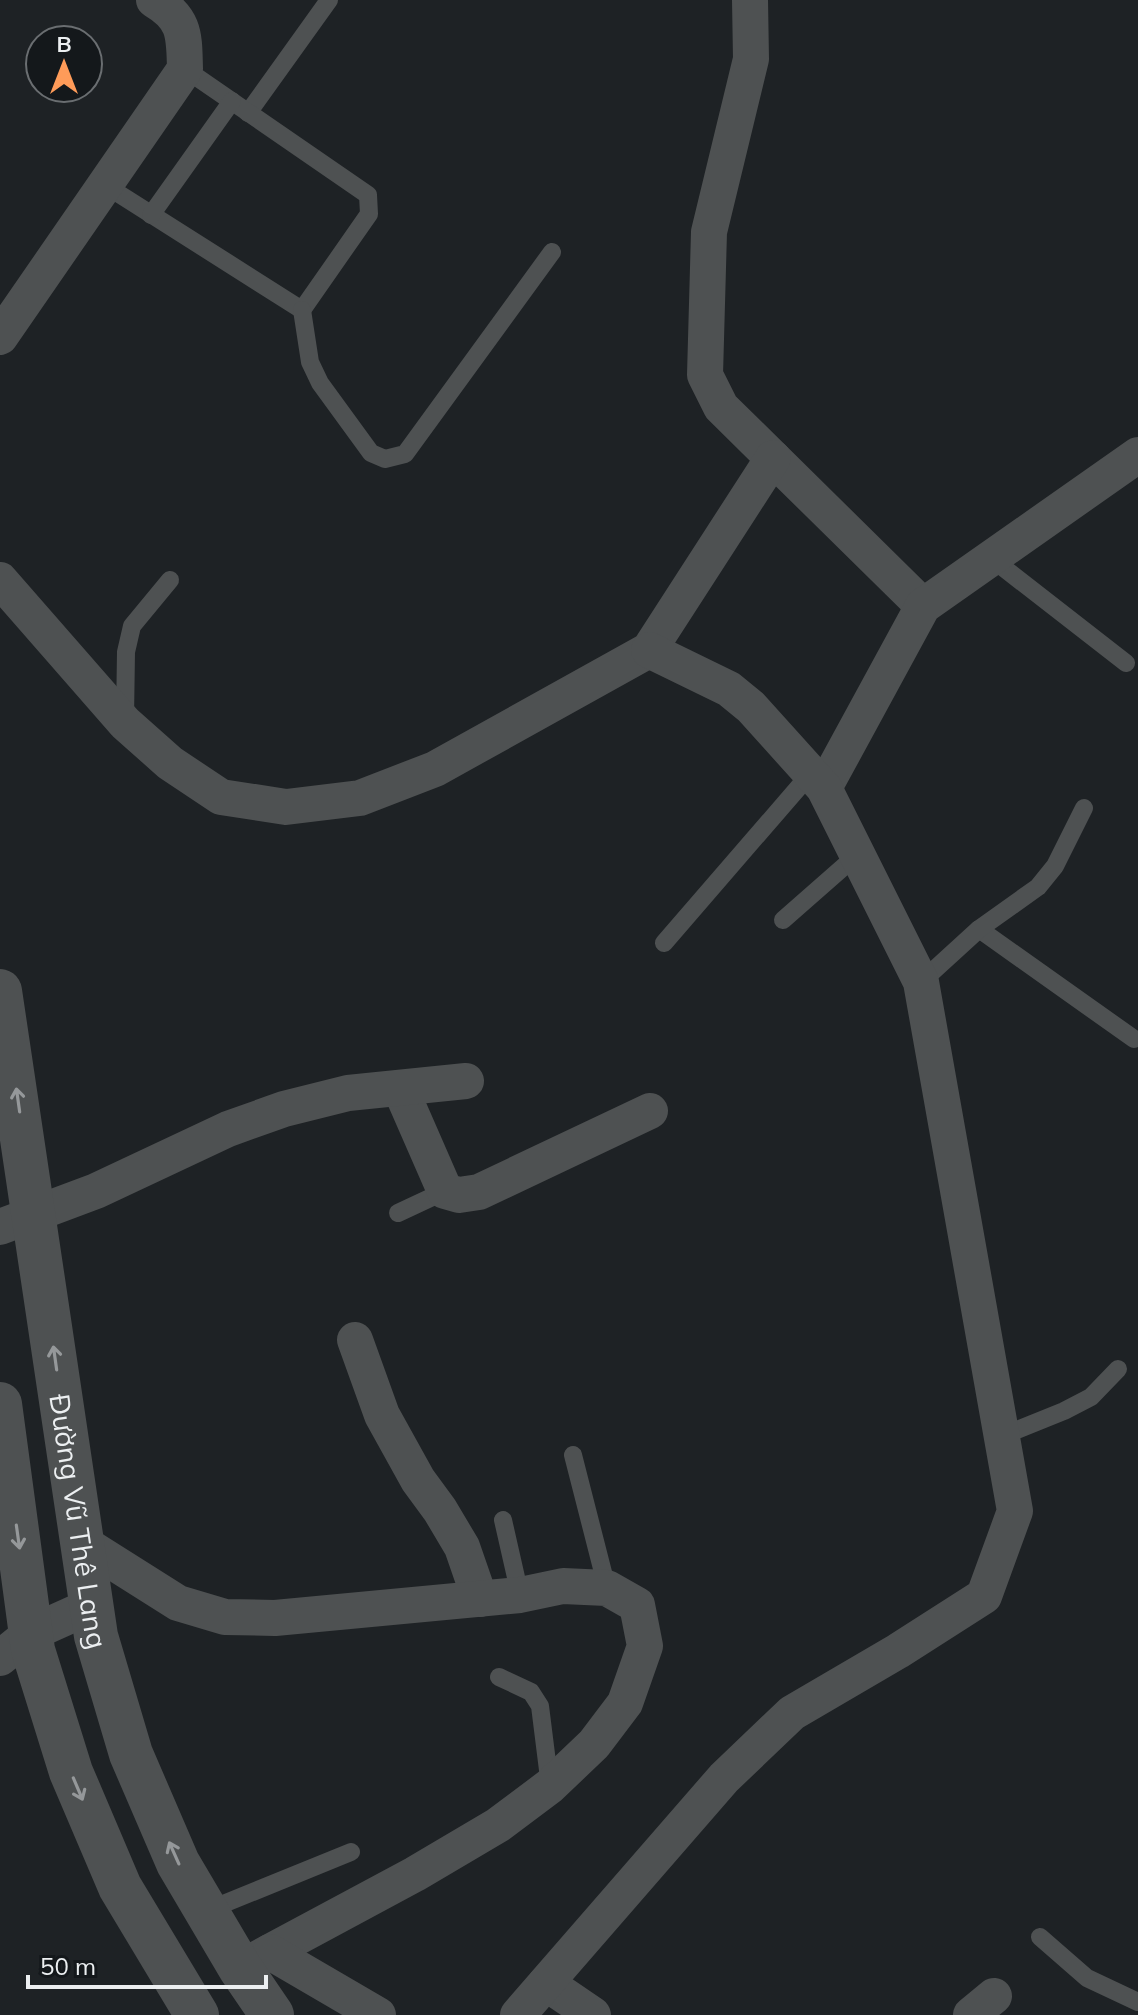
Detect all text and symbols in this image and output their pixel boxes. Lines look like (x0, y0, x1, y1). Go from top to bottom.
north arrow (24, 24, 104, 104)
text: B (56, 30, 72, 58)
one-way arrow (10, 1088, 25, 1113)
one-way arrow (47, 1345, 62, 1371)
street label: Đường Vũ Thê Lang (43, 1392, 116, 1653)
one-way arrow (11, 1524, 26, 1549)
one-way arrow (72, 1776, 87, 1801)
one-way arrow (165, 1841, 180, 1866)
scale bar (28, 1939, 266, 1989)
text: 50 m (40, 1951, 96, 1981)

